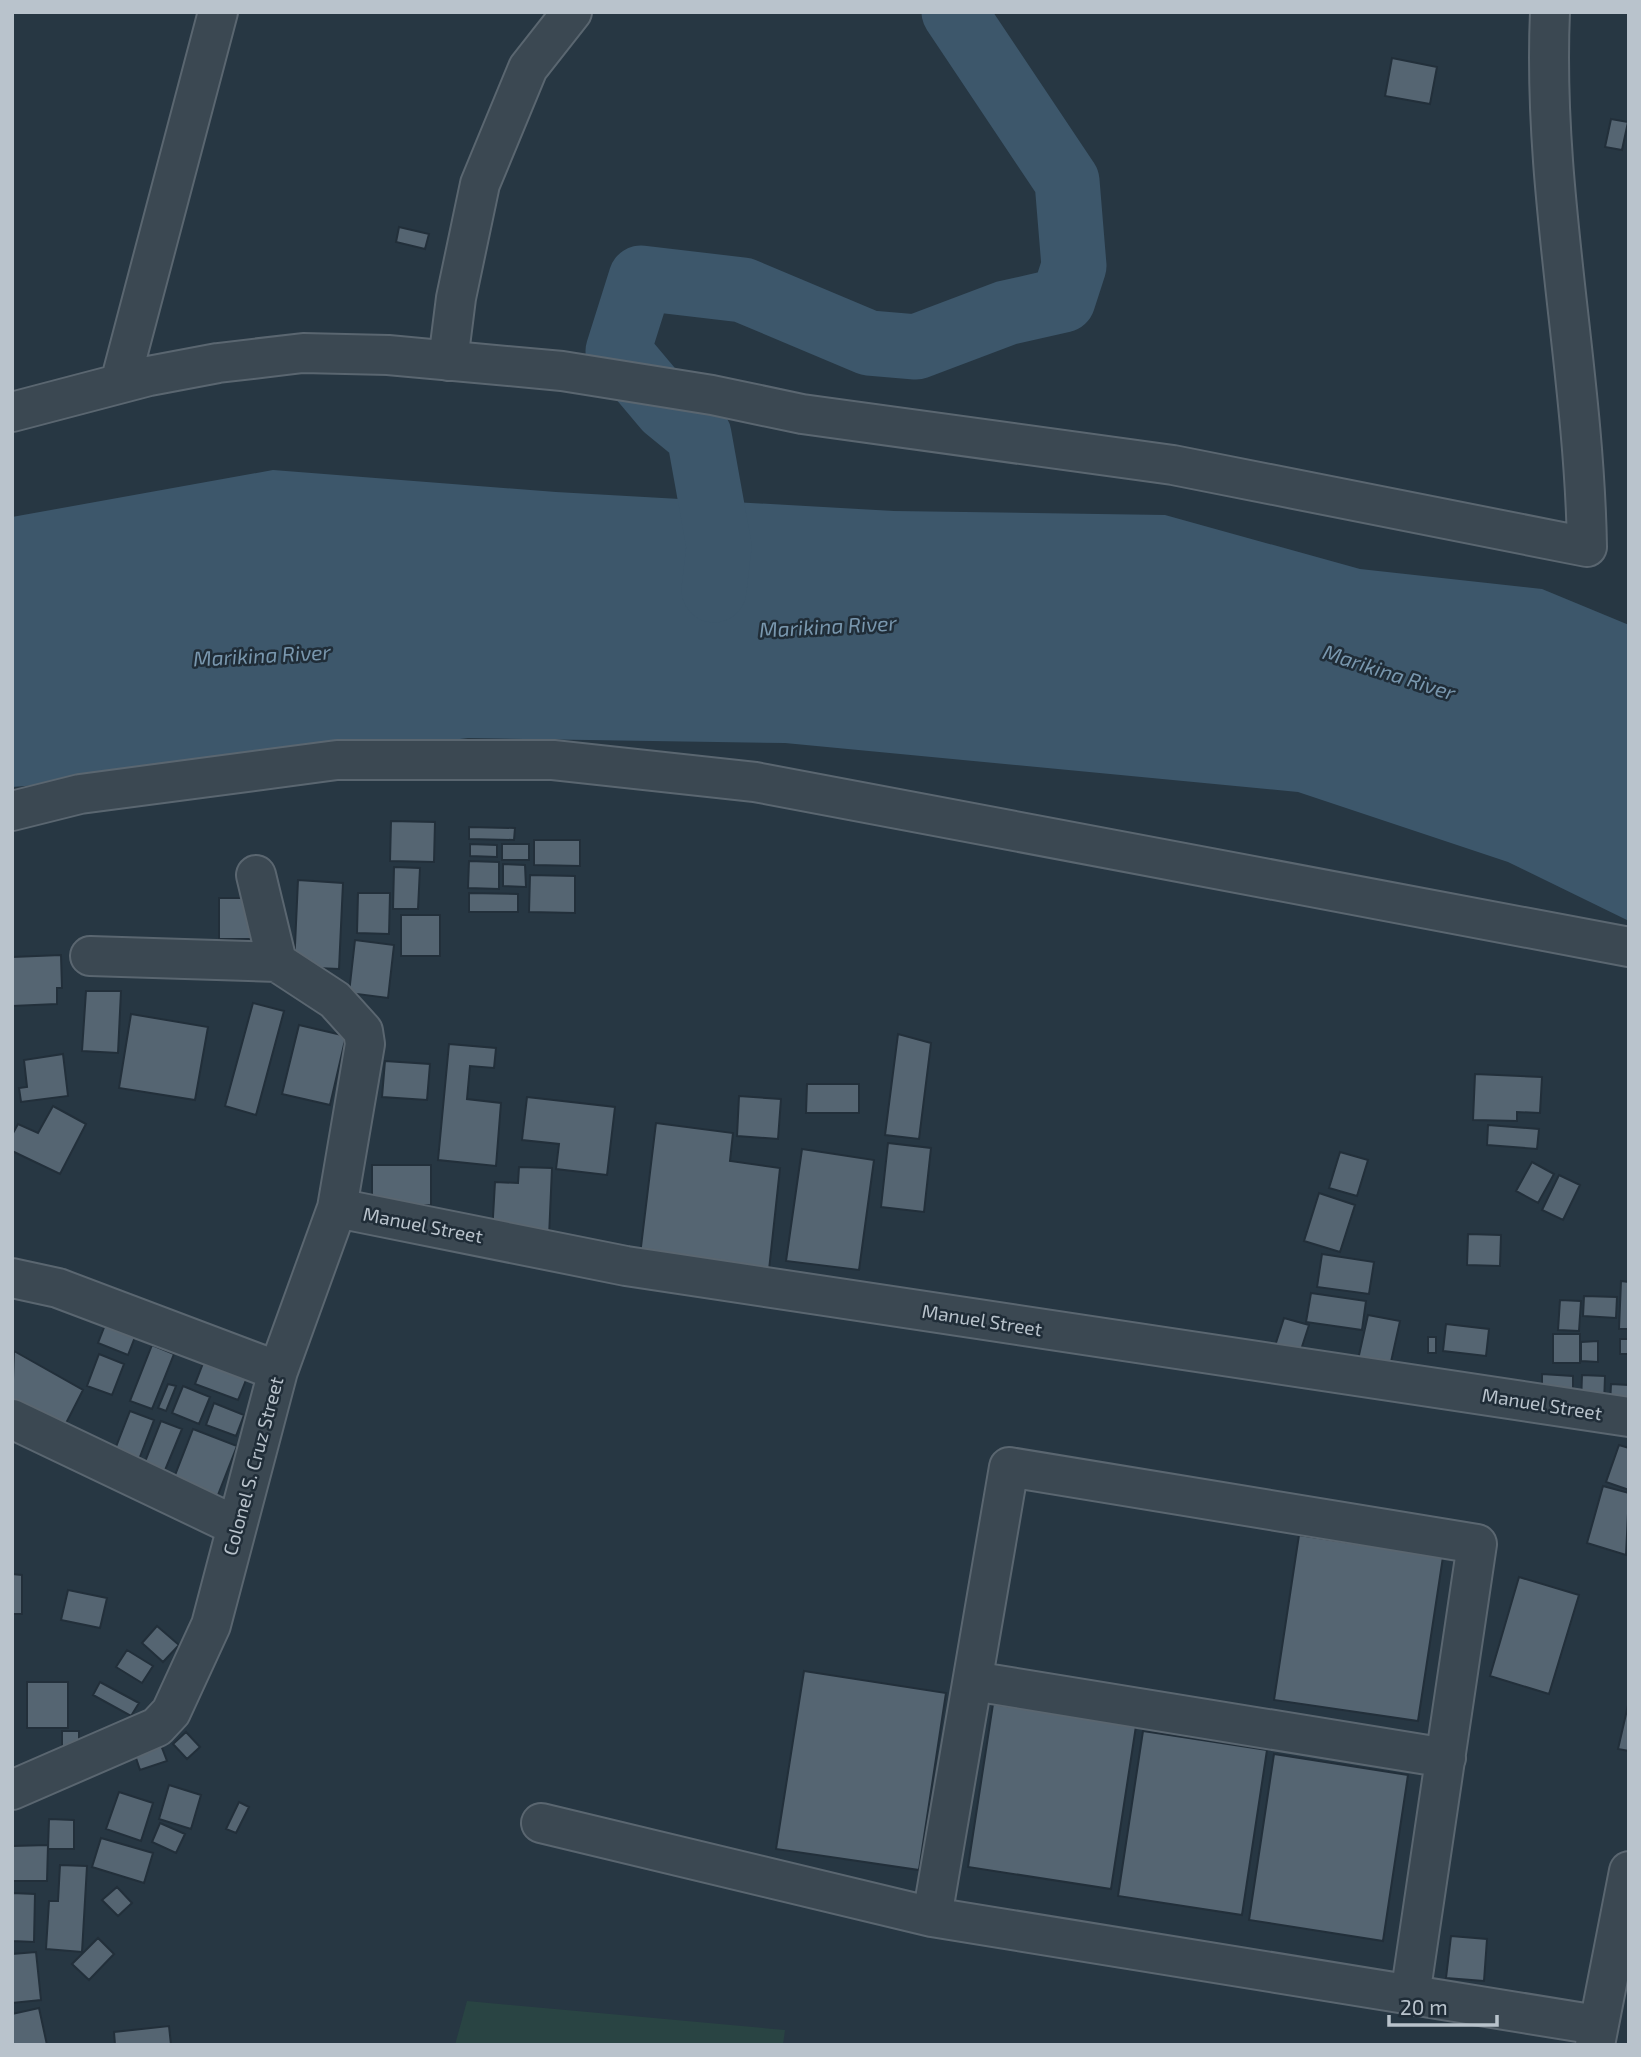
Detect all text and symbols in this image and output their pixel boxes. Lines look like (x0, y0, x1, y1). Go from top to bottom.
water label: Marikina River (758, 609, 898, 642)
water label: Marikina River (192, 638, 332, 671)
water label: Marikina River (1320, 638, 1459, 705)
street label: Manuel Street (361, 1202, 485, 1247)
street label: Manuel Street (920, 1299, 1044, 1340)
street label: Colonel S. Cruz Street (218, 1374, 287, 1558)
street label: Manuel Street (1480, 1383, 1604, 1424)
scale bar (1389, 1983, 1498, 2027)
text: 20 m (1400, 1994, 1448, 2019)

